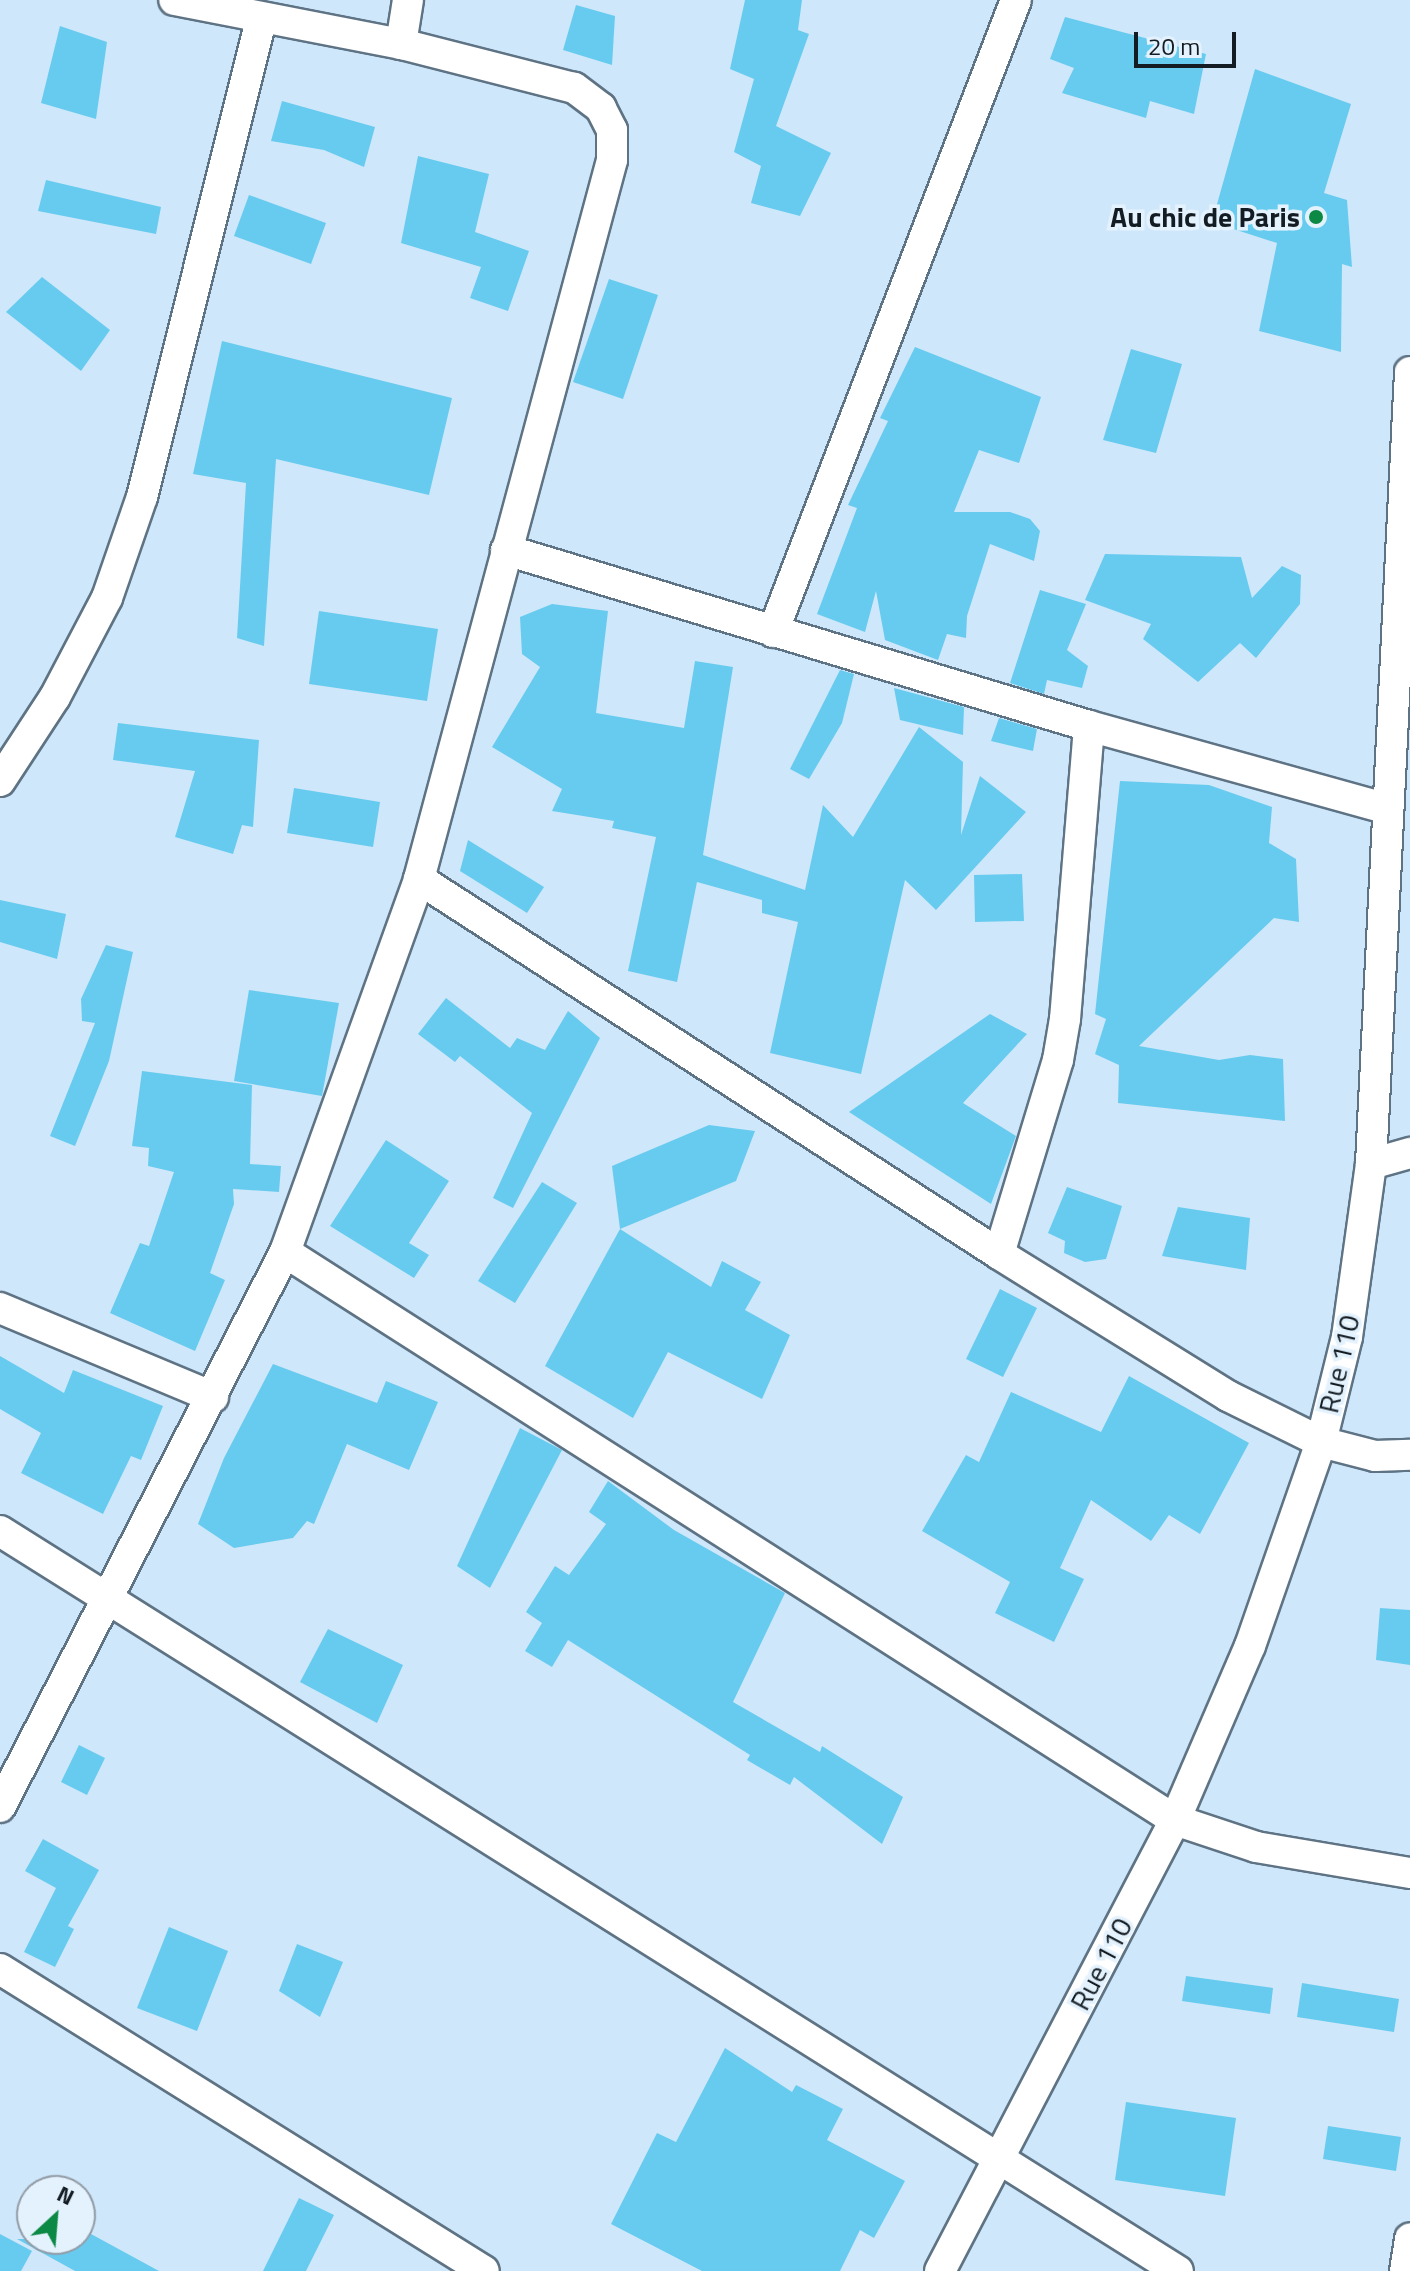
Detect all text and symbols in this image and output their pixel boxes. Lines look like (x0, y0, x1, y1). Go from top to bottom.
scale bar (1138, 16, 1240, 66)
text: 20 m (1148, 28, 1200, 64)
place label: Au chic de Paris (1110, 200, 1300, 234)
marker: Au chic de Paris (1307, 208, 1325, 226)
street label: Rue 110 (1311, 1312, 1367, 1416)
street label: Rue 110 (1063, 1912, 1139, 2016)
north arrow (16, 2175, 96, 2255)
text: N (51, 2177, 80, 2214)

